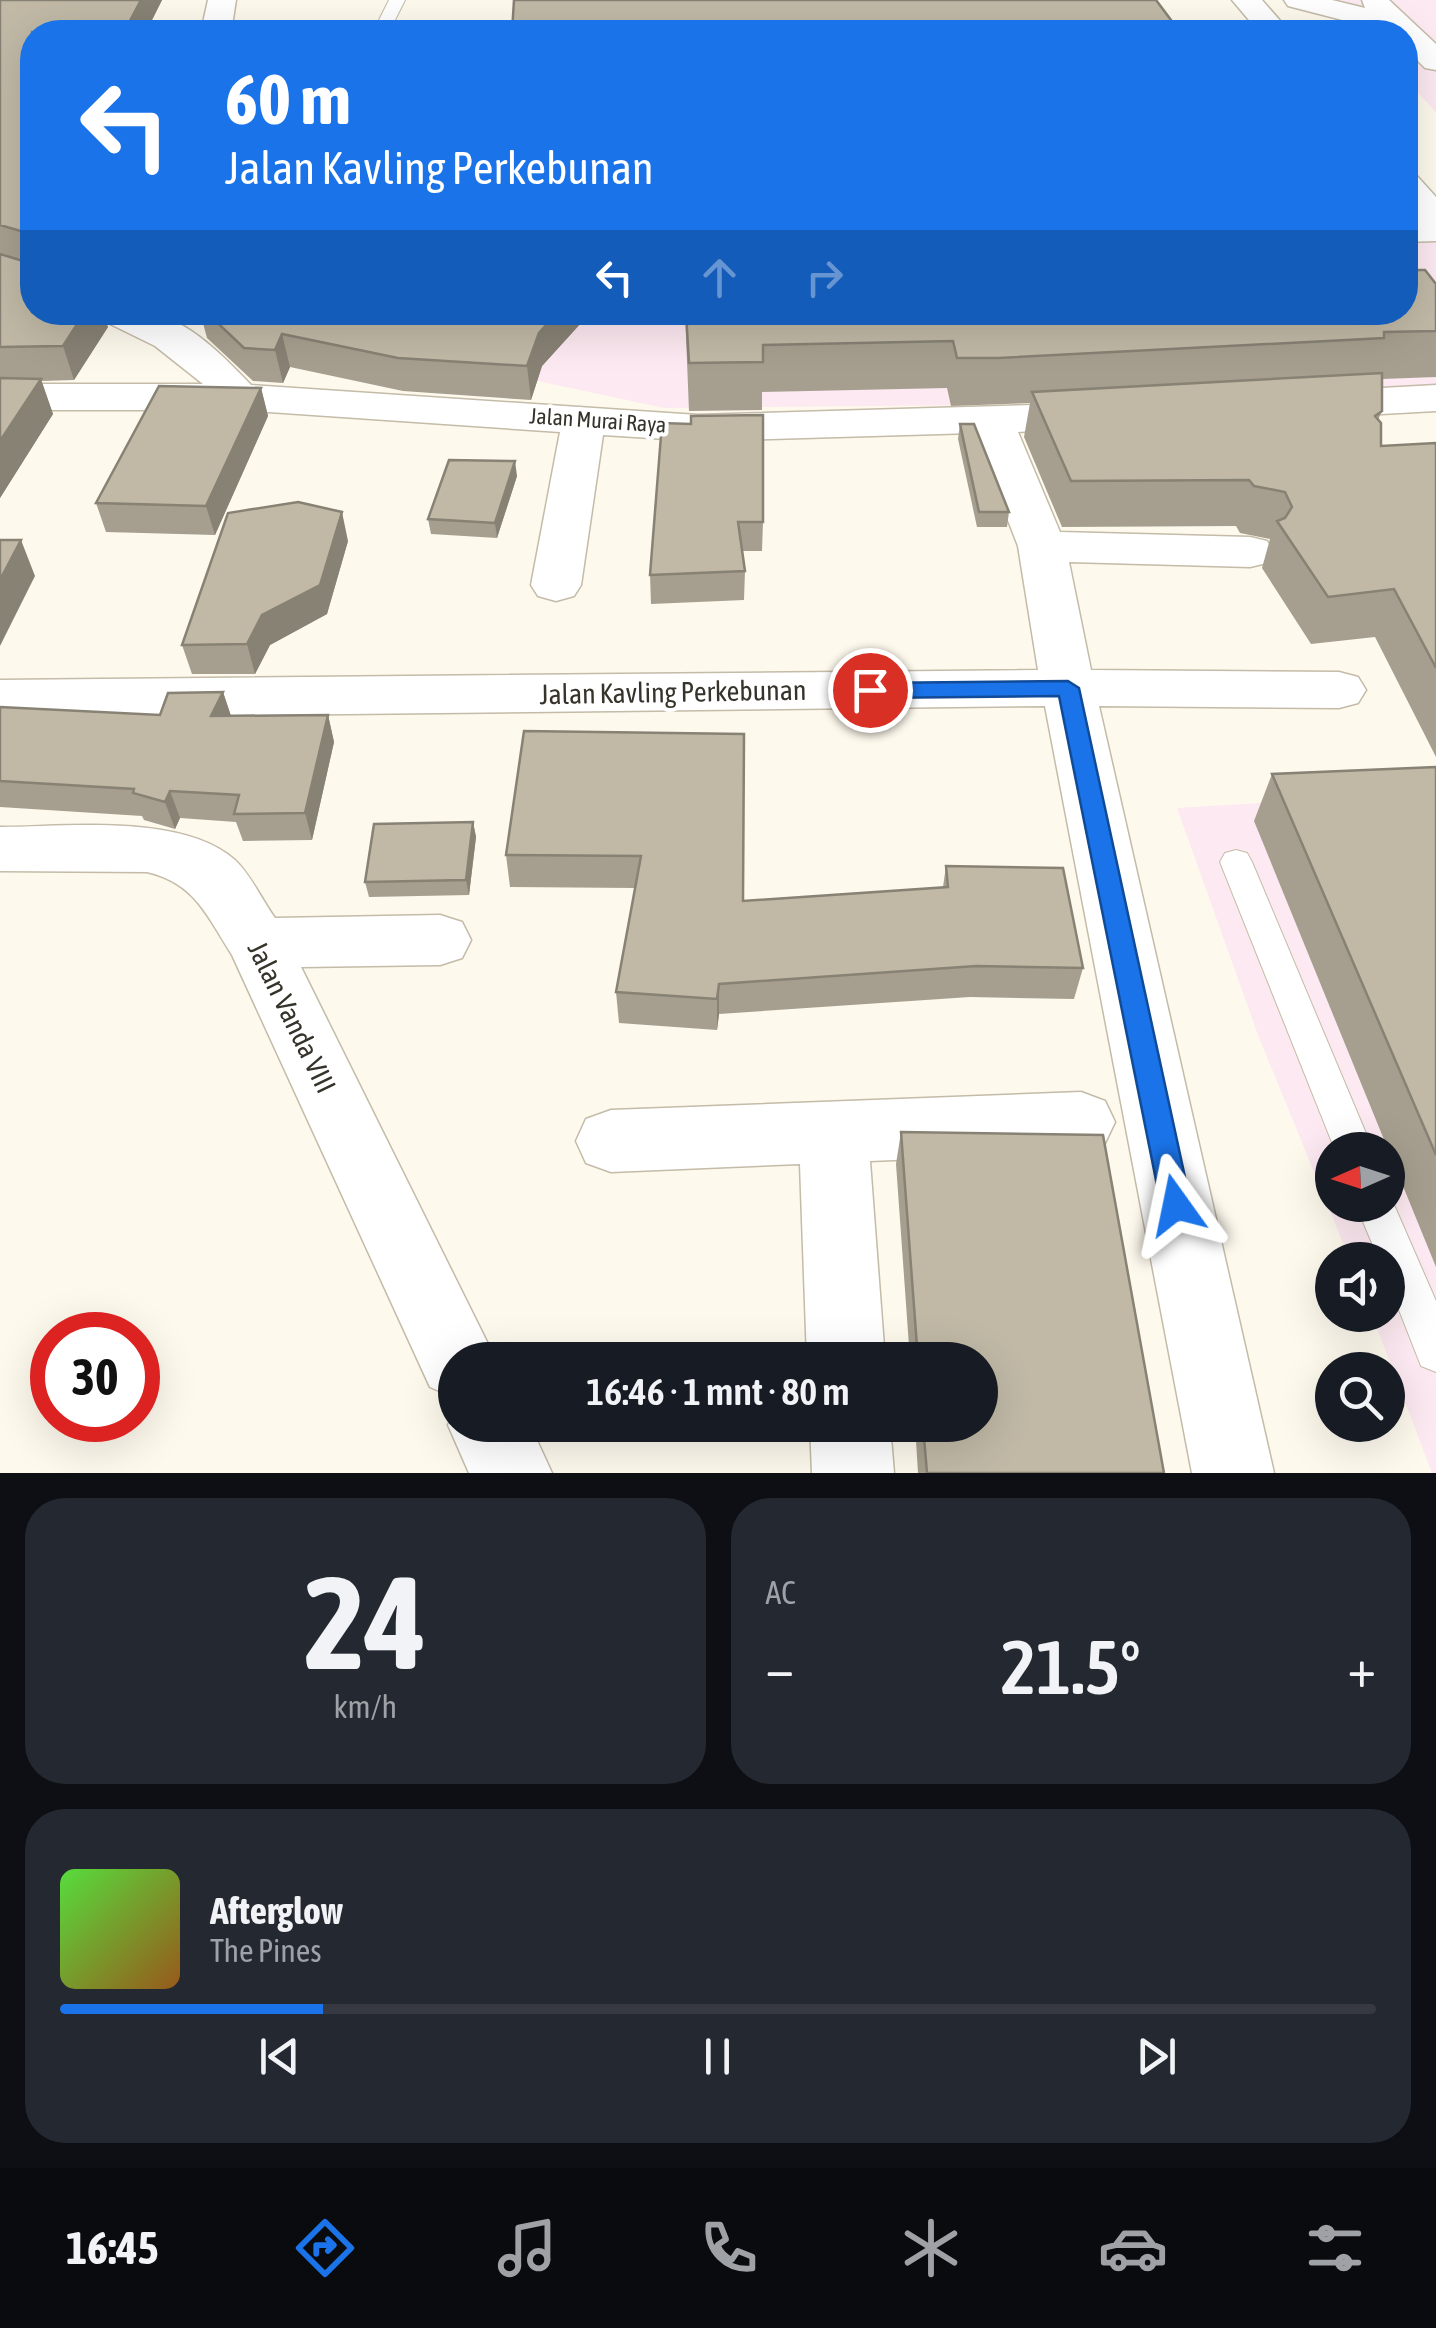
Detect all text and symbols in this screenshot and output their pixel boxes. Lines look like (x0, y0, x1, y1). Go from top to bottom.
text: 60 m (225, 59, 351, 139)
icon: left (60, 60, 190, 190)
text: Jalan Kavling Perkebunan (225, 142, 654, 194)
icon: left (587, 250, 642, 305)
icon: ahead (692, 250, 747, 305)
icon: right (797, 250, 852, 305)
street label: Jalan Murai Raya (529, 402, 667, 438)
pin (828, 648, 913, 733)
icon: arrive (843, 663, 898, 718)
street label: Jalan Kavling Perkebunan (539, 674, 807, 710)
street label: Jalan Vanda VIII (242, 936, 342, 1098)
north arrow (1315, 1132, 1405, 1222)
map controls (1315, 1132, 1405, 1442)
position arrow (1124, 1153, 1228, 1257)
button: sound (1315, 1242, 1405, 1332)
speed limit sign: 30 (30, 1312, 160, 1442)
button: search (1315, 1352, 1405, 1442)
text: 16:46 · 1 mnt · 80 m (586, 1370, 850, 1413)
text: 24 (304, 1548, 426, 1697)
text: AC (766, 1574, 796, 1611)
text: 21.5° (1001, 1624, 1141, 1710)
text: − (766, 1636, 794, 1699)
text: + (1347, 1636, 1376, 1699)
text: km/h (334, 1688, 397, 1725)
text: Afterglow (210, 1889, 343, 1932)
text: The Pines (210, 1932, 322, 1969)
icon: previous (252, 2029, 307, 2084)
icon: pause (690, 2029, 745, 2084)
icon: next (1129, 2029, 1184, 2084)
icon: directions (290, 2213, 360, 2283)
icon: music (492, 2213, 562, 2283)
icon: phone (694, 2213, 764, 2283)
icon: climate (896, 2213, 966, 2283)
icon: car (1098, 2213, 1168, 2283)
icon: filters (1300, 2213, 1370, 2283)
text: 16:45 (66, 2222, 159, 2274)

